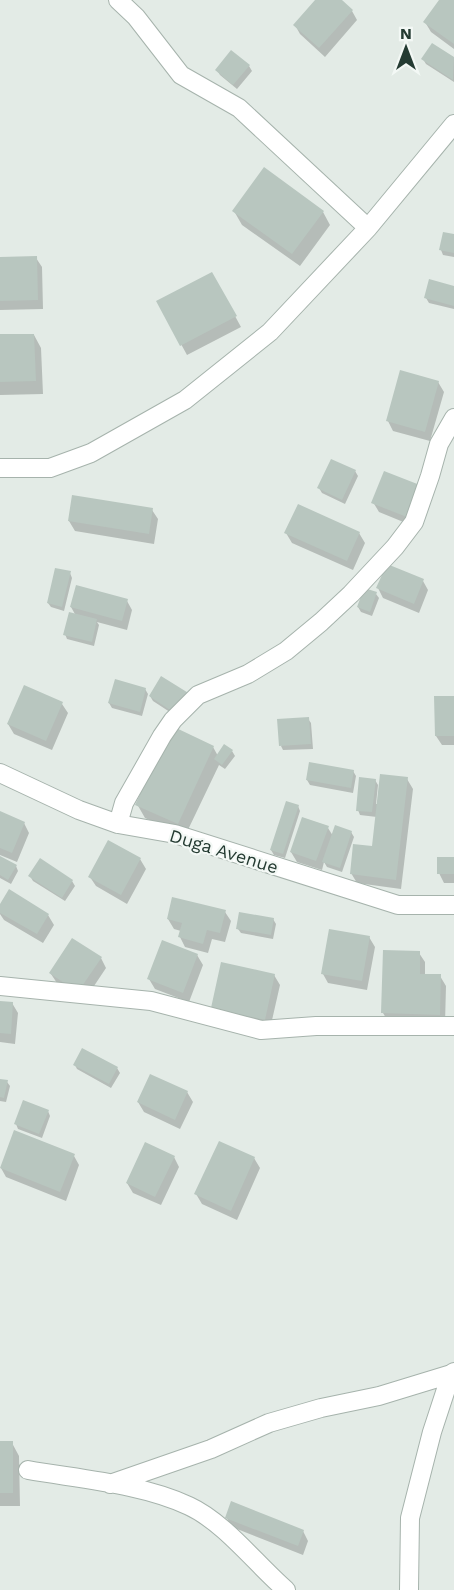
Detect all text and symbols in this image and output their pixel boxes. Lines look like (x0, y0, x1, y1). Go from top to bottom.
north arrow (376, 18, 436, 78)
text: N (400, 24, 412, 43)
street label: Duga Avenue (167, 825, 281, 877)

